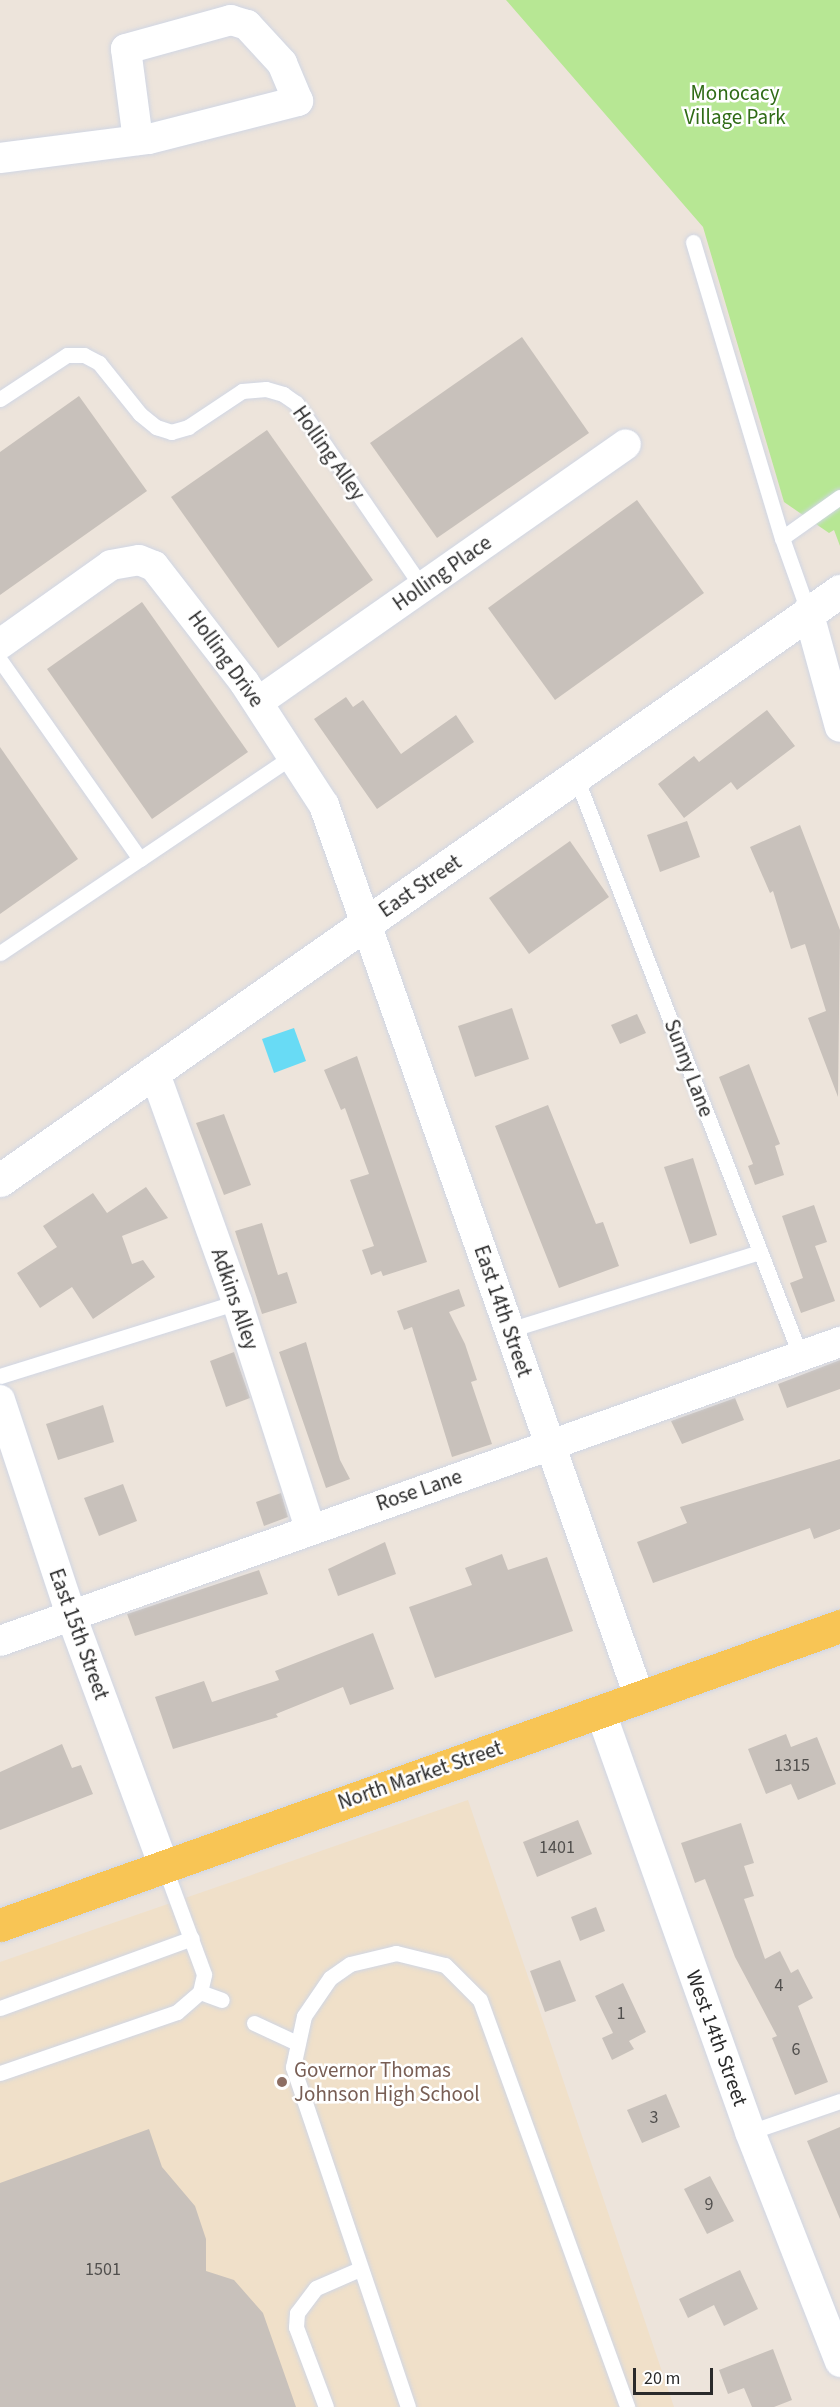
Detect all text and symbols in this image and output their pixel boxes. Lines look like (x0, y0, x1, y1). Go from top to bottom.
park label: Monocacy Village Park (684, 80, 786, 130)
street label: Holling Alley (287, 401, 371, 505)
street label: Holling Place (388, 530, 496, 616)
street label: Holling Drive (183, 606, 269, 712)
street label: East Street (374, 849, 466, 923)
street label: Sunny Lane (659, 1016, 719, 1120)
street label: East 14th Street (469, 1242, 537, 1380)
street label: Adkins Alley (206, 1245, 264, 1353)
street label: Rose Lane (373, 1464, 465, 1516)
street label: East 15th Street (44, 1565, 114, 1703)
street label: North Market Street (334, 1735, 506, 1815)
house number: 1315 (774, 1755, 810, 1777)
house number: 1401 (539, 1837, 575, 1859)
street label: West 14th Street (681, 1967, 753, 2109)
house number: 4 (775, 1975, 783, 1997)
house number: 1 (617, 2003, 625, 2025)
house number: 6 (792, 2039, 800, 2061)
place label: Governor Thomas Johnson High School (294, 2057, 480, 2107)
marker: Governor Thomas Johnson High School (275, 2075, 289, 2089)
house number: 3 (650, 2107, 658, 2129)
house number: 9 (705, 2194, 713, 2216)
house number: 1501 (85, 2259, 121, 2281)
scale bar (636, 2356, 716, 2394)
text: 20 m (644, 2366, 680, 2391)

